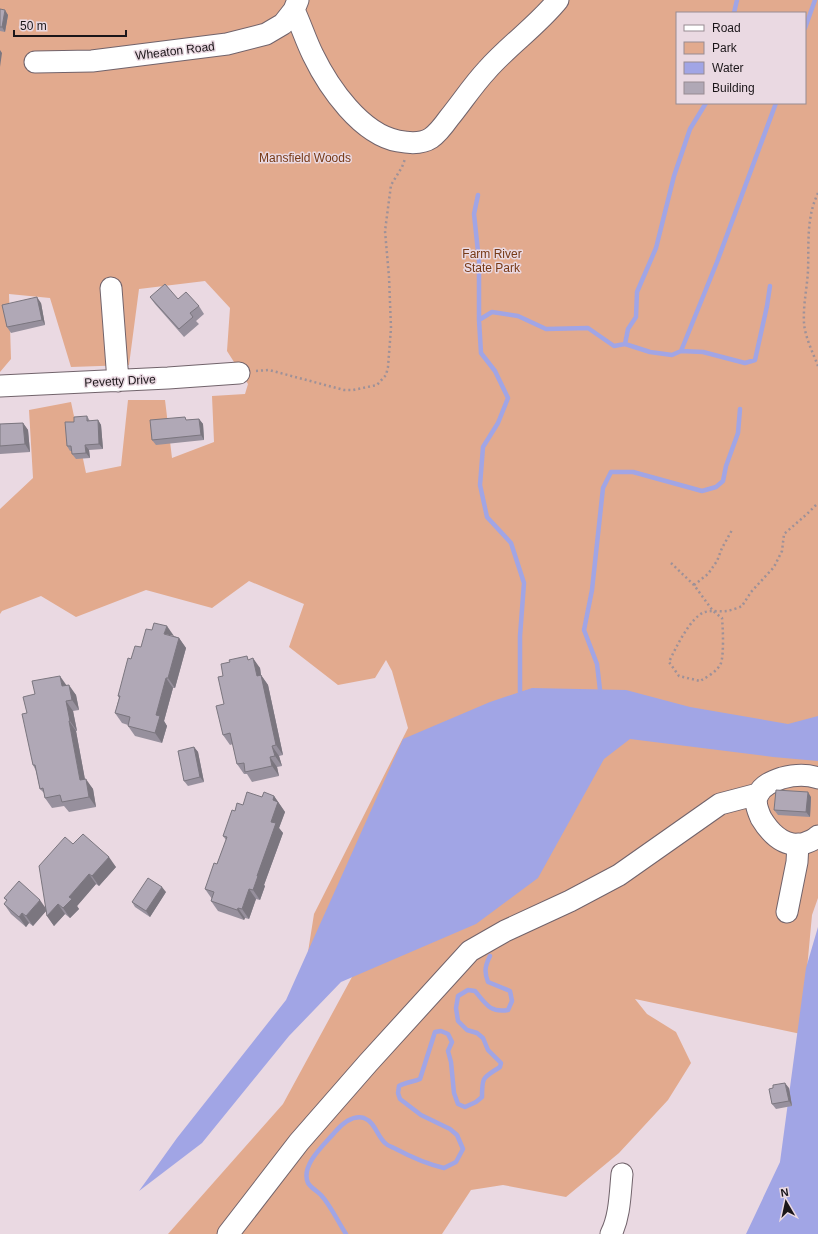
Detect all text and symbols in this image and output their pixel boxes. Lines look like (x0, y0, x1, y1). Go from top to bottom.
scale bar (14, 12, 126, 38)
legend (676, 12, 806, 104)
text: 50 m (20, 19, 47, 33)
text: Road (712, 21, 741, 35)
street label: Wheaton Road (134, 39, 216, 63)
text: Park (712, 41, 738, 55)
text: Water (712, 61, 744, 75)
text: Building (712, 81, 755, 95)
park label: Mansfield Woods (259, 151, 351, 165)
park label: Farm River State Park (462, 247, 522, 275)
street label: Pevetty Drive (84, 372, 156, 390)
north arrow (766, 1182, 806, 1222)
text: N (780, 1186, 789, 1199)

